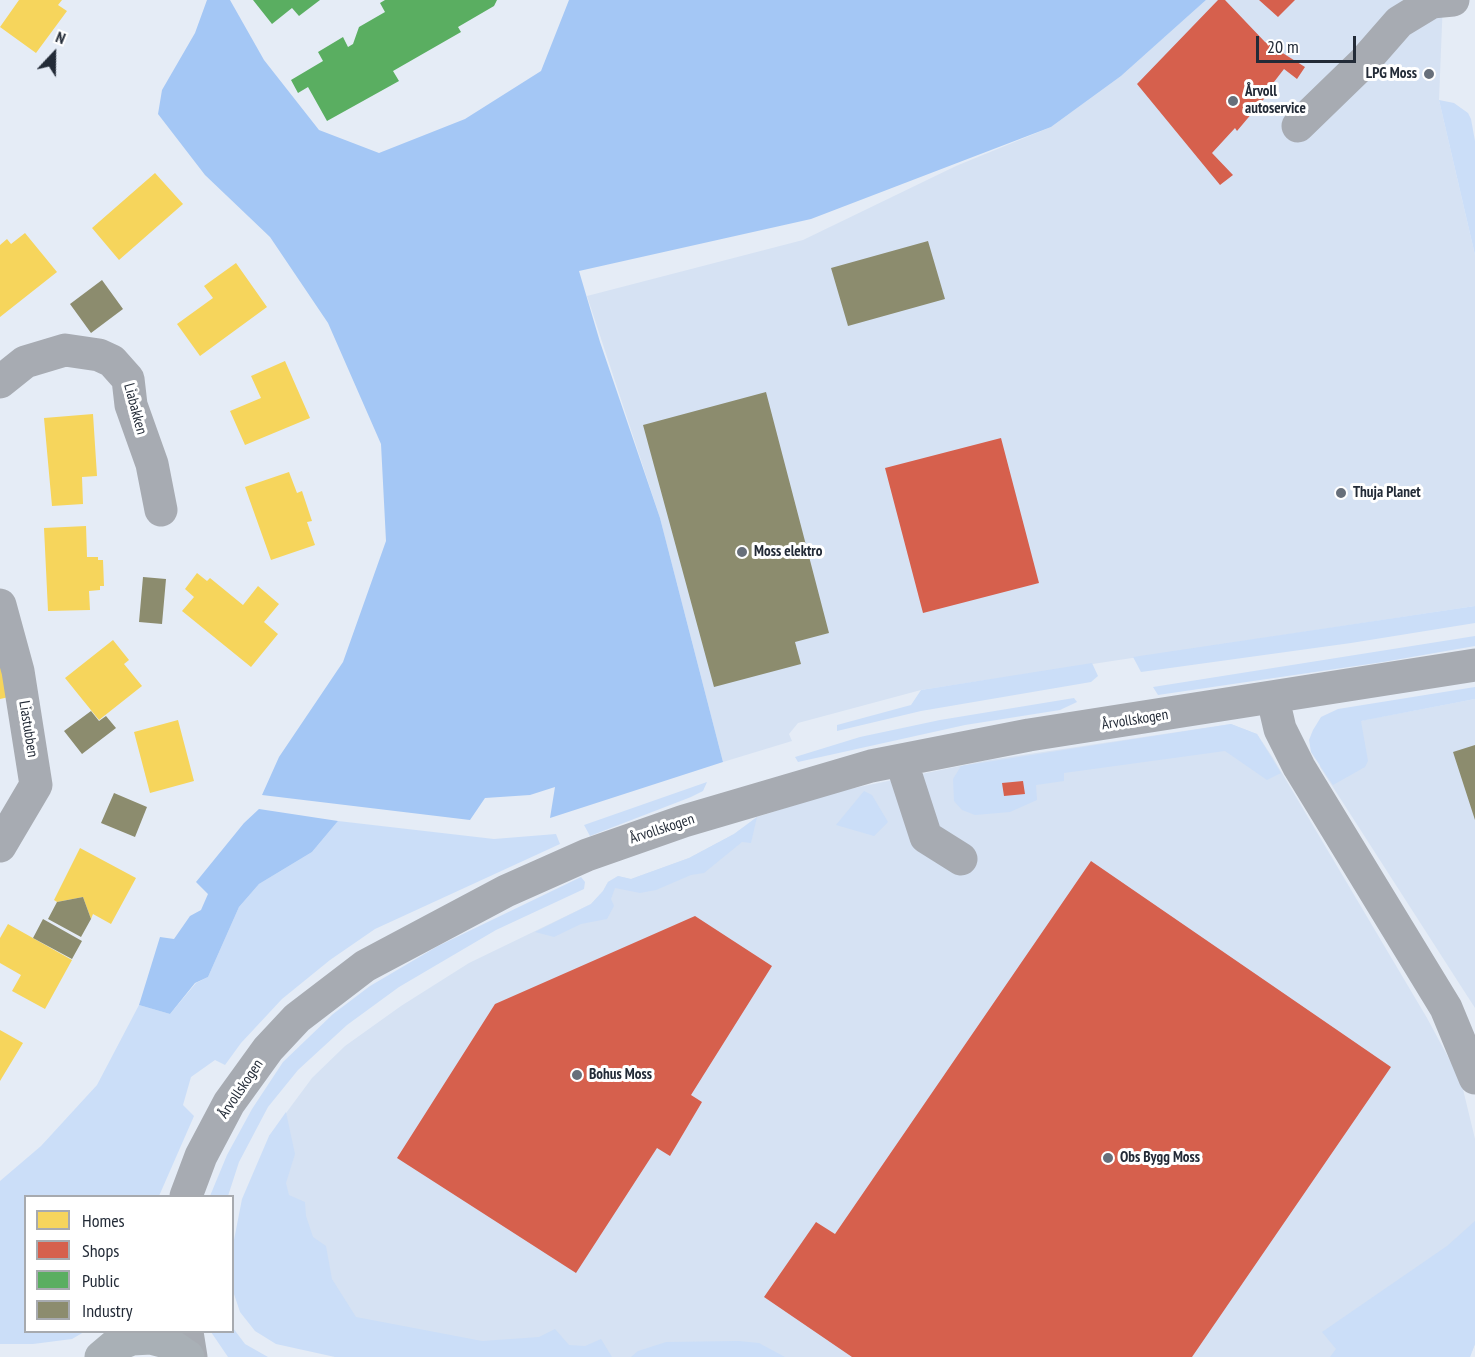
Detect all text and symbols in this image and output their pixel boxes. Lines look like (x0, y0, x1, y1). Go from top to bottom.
north arrow (24, 24, 84, 84)
scale bar (1259, 24, 1360, 62)
text: N (53, 26, 68, 48)
text: 20 m (1267, 35, 1299, 58)
place label: LPG Moss (1366, 65, 1417, 83)
marker: LPG Moss (1422, 67, 1436, 81)
place label: Årvoll autoservice (1245, 83, 1306, 118)
marker: Årvoll autoservice (1226, 94, 1240, 108)
street label: Liabakken (120, 381, 150, 437)
place label: Thuja Planet (1353, 484, 1421, 502)
marker: Thuja Planet (1334, 486, 1348, 500)
place label: Moss elektro (754, 543, 822, 561)
marker: Moss elektro (735, 545, 749, 559)
street label: Liastubben (15, 699, 41, 759)
street label: Årvollskogen (1101, 706, 1169, 734)
street label: Årvollskogen (627, 810, 697, 848)
street label: Årvollskogen (215, 1056, 267, 1122)
place label: Bohus Moss (589, 1066, 652, 1084)
marker: Bohus Moss (570, 1068, 584, 1082)
place label: Obs Bygg Moss (1120, 1149, 1200, 1167)
marker: Obs Bygg Moss (1101, 1151, 1115, 1165)
legend (24, 1195, 234, 1333)
text: Homes (82, 1209, 125, 1232)
text: Shops (82, 1239, 119, 1262)
text: Public (82, 1269, 120, 1292)
text: Industry (82, 1299, 132, 1322)

